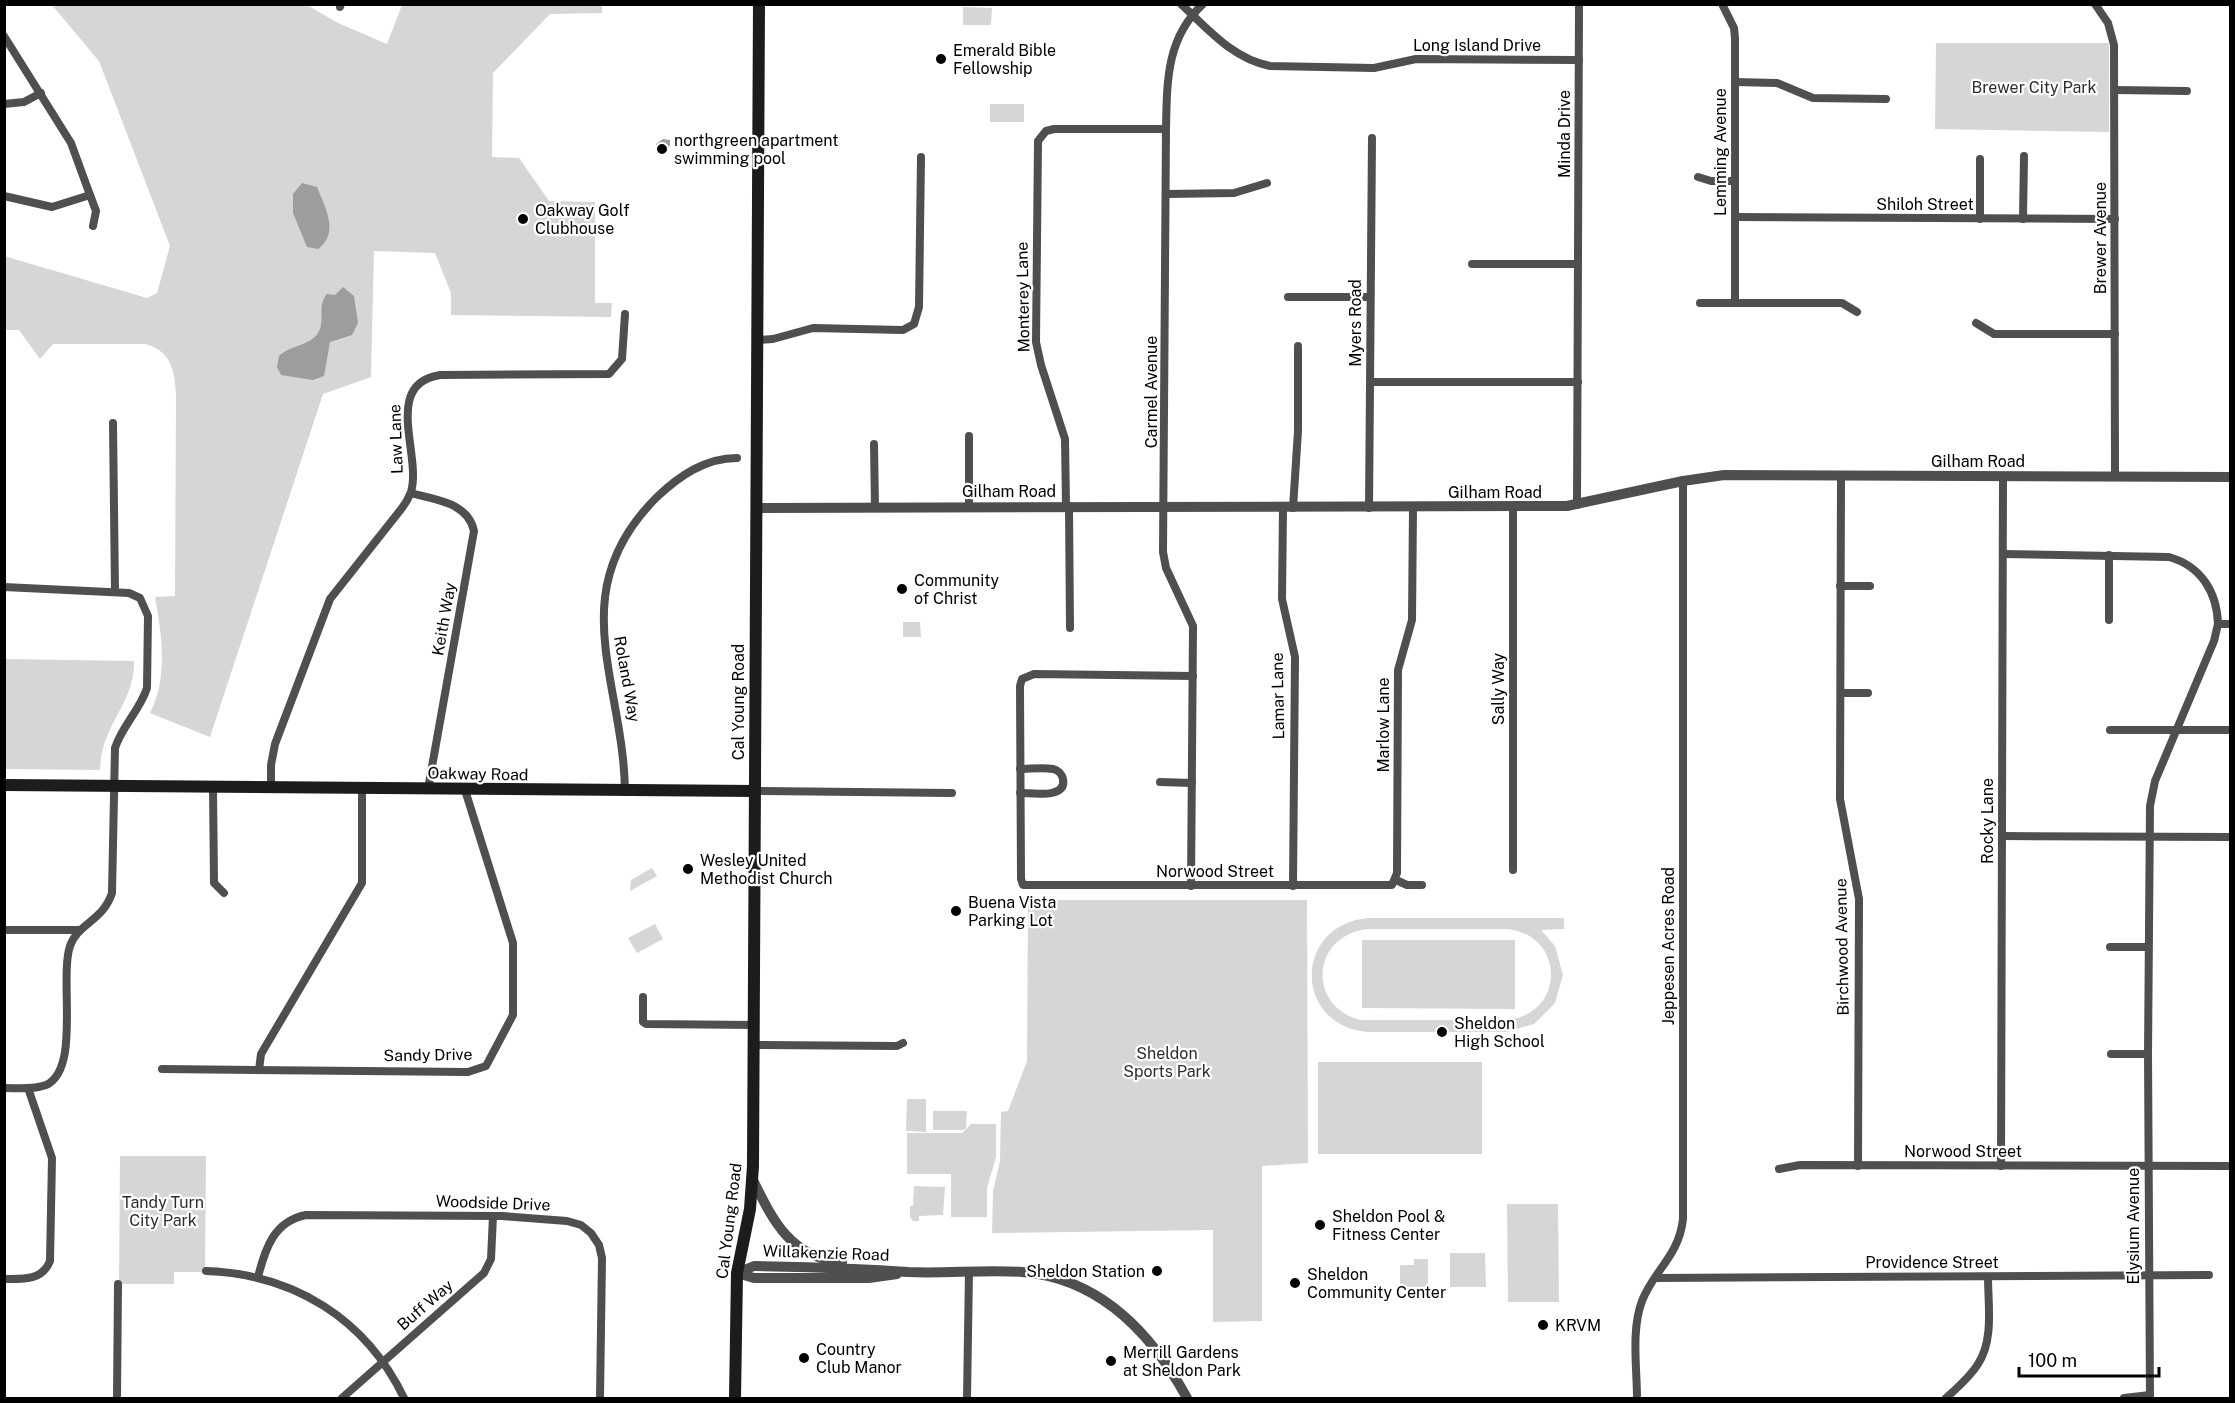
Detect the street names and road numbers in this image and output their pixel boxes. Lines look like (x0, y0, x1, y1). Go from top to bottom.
street label: Long Island Drive (1413, 36, 1541, 55)
street label: Lemming Avenue (1711, 88, 1730, 216)
street label: Minda Drive (1555, 90, 1574, 178)
street label: Brewer Avenue (2091, 182, 2110, 294)
street label: Shiloh Street (1876, 195, 1974, 214)
street label: Monterey Lane (1013, 242, 1033, 352)
street label: Myers Road (1346, 279, 1365, 367)
street label: Carmel Avenue (1142, 336, 1161, 448)
street label: Law Lane (385, 404, 407, 474)
street label: Gilham Road (1931, 452, 2025, 471)
street label: Gilham Road (962, 482, 1056, 501)
street label: Gilham Road (1448, 483, 1542, 502)
street label: Keith Way (428, 580, 460, 657)
street label: Roland Way (610, 634, 644, 724)
street label: Cal Young Road (729, 644, 748, 760)
street label: Lamar Lane (1268, 652, 1288, 740)
street label: Sally Way (1489, 652, 1508, 725)
street label: Marlow Lane (1374, 677, 1393, 773)
street label: Oakway Road (427, 764, 529, 784)
street label: Rocky Lane (1978, 778, 1997, 864)
street label: Norwood Street (1156, 862, 1274, 881)
street label: Jeppesen Acres Road (1659, 867, 1678, 1025)
street label: Birchwood Avenue (1831, 878, 1853, 1016)
street label: Sandy Drive (383, 1045, 473, 1065)
street label: Norwood Street (1904, 1142, 2022, 1161)
street label: Cal Young Road (712, 1162, 746, 1280)
street label: Elysium Avenue (2124, 1168, 2143, 1284)
street label: Woodside Drive (435, 1192, 551, 1214)
street label: Willakenzie Road (762, 1241, 890, 1265)
street label: Providence Street (1865, 1253, 1999, 1272)
street label: Buff Way (393, 1275, 457, 1334)

